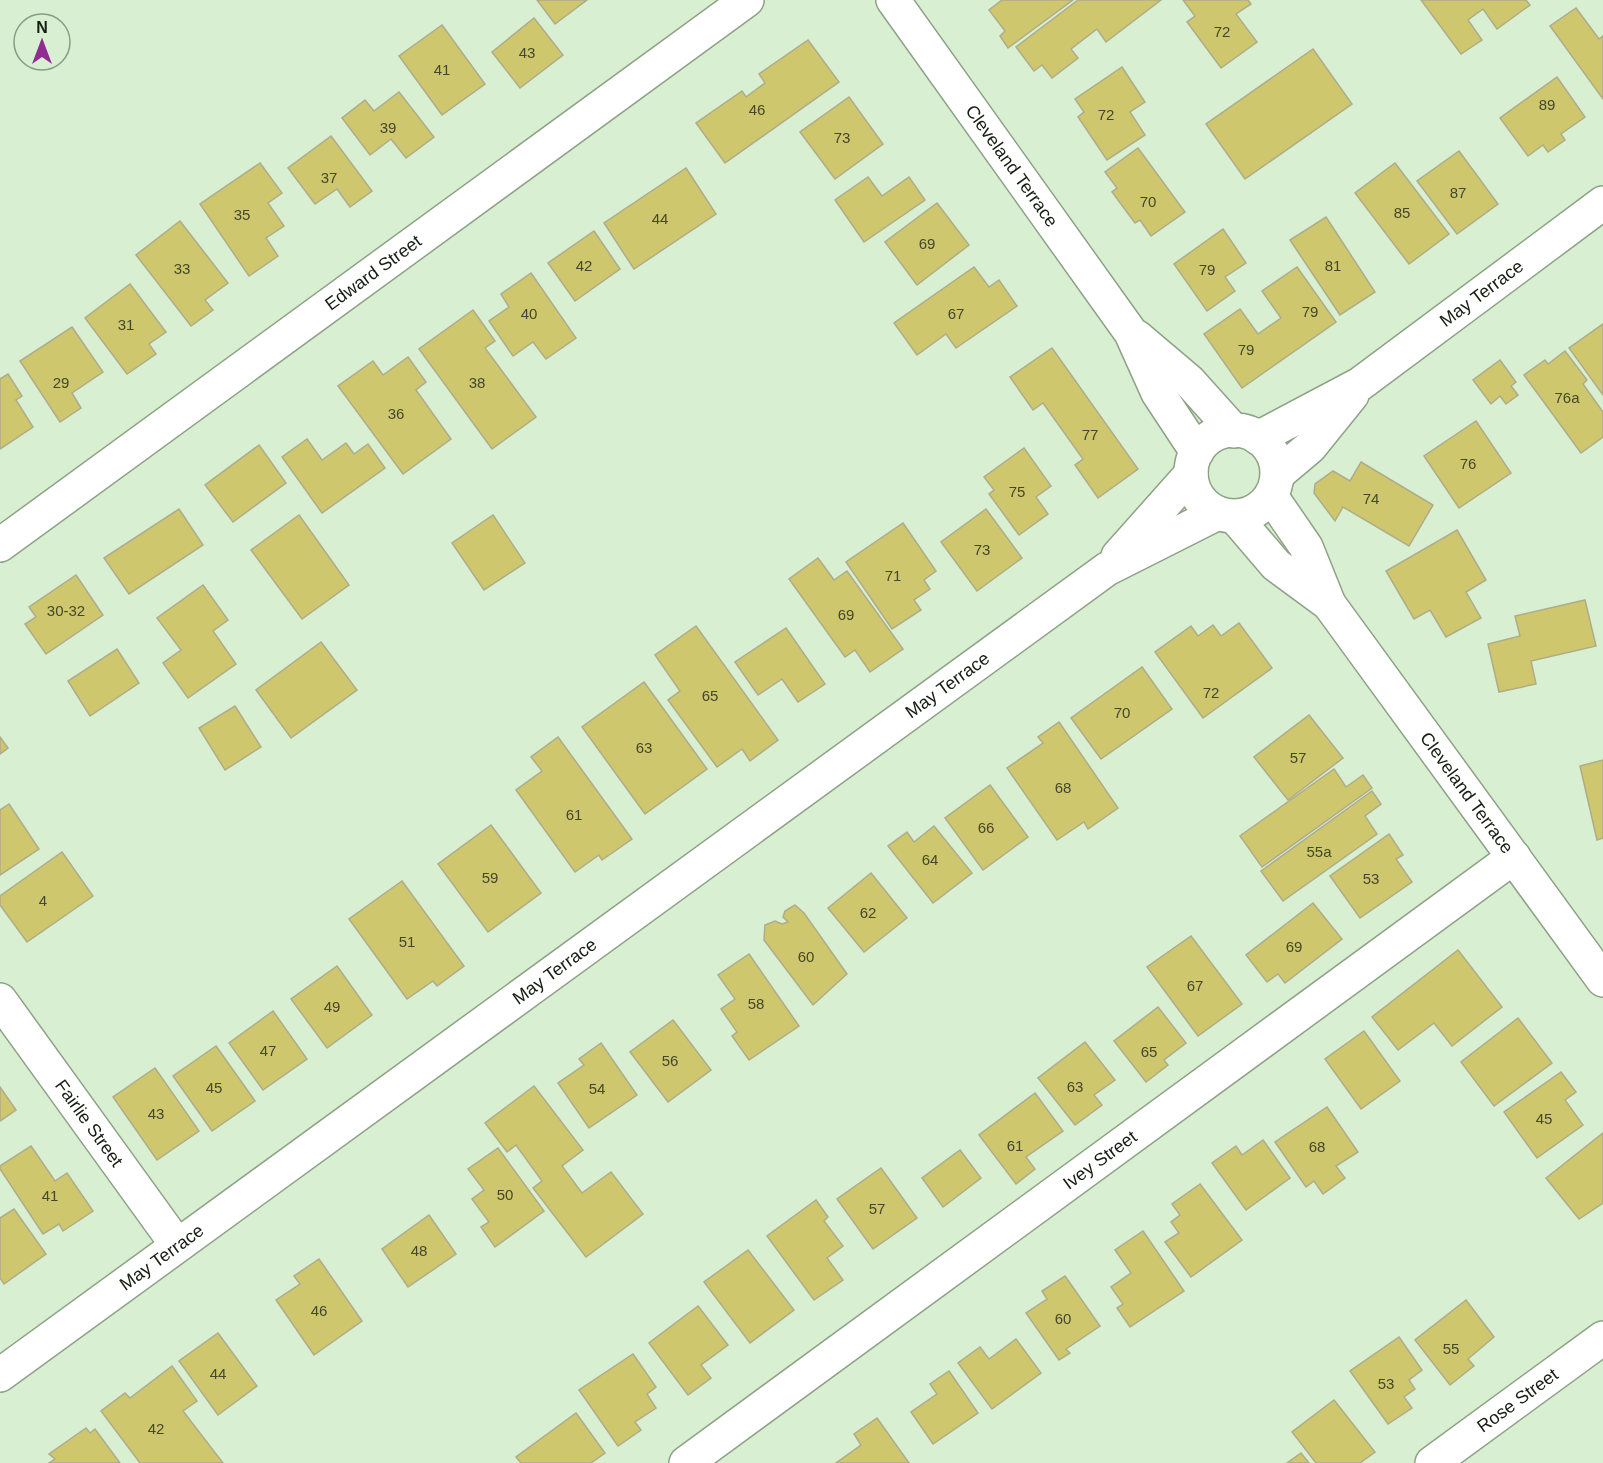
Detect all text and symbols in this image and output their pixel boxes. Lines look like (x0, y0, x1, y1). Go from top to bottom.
north arrow (12, 12, 72, 72)
text: N (36, 19, 48, 36)
house number: 72 (1214, 23, 1230, 40)
house number: 43 (519, 44, 535, 61)
house number: 41 (434, 61, 450, 78)
house number: 89 (1539, 96, 1555, 113)
house number: 46 (749, 101, 765, 118)
street label: Cleveland Terrace (961, 101, 1062, 231)
house number: 72 (1098, 106, 1114, 123)
house number: 39 (380, 119, 396, 136)
house number: 73 (834, 129, 850, 146)
house number: 37 (321, 169, 337, 186)
house number: 87 (1450, 184, 1466, 201)
house number: 70 (1140, 193, 1156, 210)
house number: 85 (1394, 204, 1410, 221)
house number: 35 (234, 206, 250, 223)
house number: 44 (652, 210, 668, 227)
street label: Edward Street (321, 231, 425, 314)
house number: 69 (919, 235, 935, 252)
street label: May Terrace (1436, 256, 1527, 331)
house number: 42 (576, 257, 592, 274)
house number: 81 (1325, 257, 1341, 274)
house number: 33 (174, 260, 190, 277)
house number: 79 (1199, 261, 1215, 278)
house number: 79 (1302, 303, 1318, 320)
house number: 40 (521, 305, 537, 322)
house number: 67 (948, 305, 964, 322)
house number: 31 (118, 316, 134, 333)
house number: 79 (1238, 341, 1254, 358)
house number: 29 (53, 374, 69, 391)
house number: 38 (469, 374, 485, 391)
house number: 76a (1554, 389, 1580, 406)
house number: 36 (388, 405, 404, 422)
house number: 77 (1082, 426, 1098, 443)
house number: 76 (1460, 455, 1476, 472)
house number: 75 (1009, 483, 1025, 500)
house number: 74 (1363, 490, 1379, 507)
house number: 73 (974, 541, 990, 558)
house number: 71 (885, 567, 901, 584)
house number: 30-32 (47, 602, 85, 619)
house number: 69 (838, 606, 854, 623)
street label: May Terrace (902, 648, 993, 722)
house number: 72 (1203, 684, 1219, 701)
house number: 65 (702, 687, 718, 704)
house number: 70 (1114, 704, 1130, 721)
street label: Cleveland Terrace (1416, 728, 1517, 857)
house number: 63 (636, 739, 652, 756)
house number: 57 (1290, 749, 1306, 766)
house number: 68 (1055, 779, 1071, 796)
house number: 61 (566, 806, 582, 823)
house number: 66 (978, 819, 994, 836)
house number: 55a (1306, 843, 1332, 860)
house number: 64 (922, 851, 938, 868)
house number: 59 (482, 869, 498, 886)
house number: 53 (1363, 870, 1379, 887)
house number: 4 (39, 892, 47, 909)
house number: 62 (860, 904, 876, 921)
house number: 51 (399, 933, 415, 950)
street label: May Terrace (509, 934, 600, 1008)
house number: 69 (1286, 938, 1302, 955)
house number: 60 (798, 948, 814, 965)
house number: 67 (1187, 977, 1203, 994)
house number: 58 (748, 995, 764, 1012)
house number: 49 (324, 998, 340, 1015)
house number: 47 (260, 1042, 276, 1059)
house number: 65 (1141, 1043, 1157, 1060)
house number: 56 (662, 1052, 678, 1069)
street label: Fairlie Street (51, 1076, 127, 1170)
house number: 63 (1067, 1078, 1083, 1095)
house number: 45 (206, 1079, 222, 1096)
house number: 54 (589, 1080, 605, 1097)
house number: 43 (148, 1105, 164, 1122)
house number: 45 (1536, 1110, 1552, 1127)
street label: Ivey Street (1059, 1127, 1141, 1194)
house number: 61 (1007, 1137, 1023, 1154)
house number: 68 (1309, 1138, 1325, 1155)
house number: 50 (497, 1186, 513, 1203)
house number: 41 (42, 1187, 58, 1204)
house number: 57 (869, 1200, 885, 1217)
street label: May Terrace (116, 1220, 207, 1294)
house number: 48 (411, 1242, 427, 1259)
house number: 46 (311, 1302, 327, 1319)
house number: 60 (1055, 1310, 1071, 1327)
house number: 55 (1443, 1340, 1459, 1357)
street label: Rose Street (1473, 1364, 1562, 1437)
house number: 44 (210, 1365, 226, 1382)
house number: 53 (1378, 1375, 1394, 1392)
house number: 42 (148, 1420, 164, 1437)

